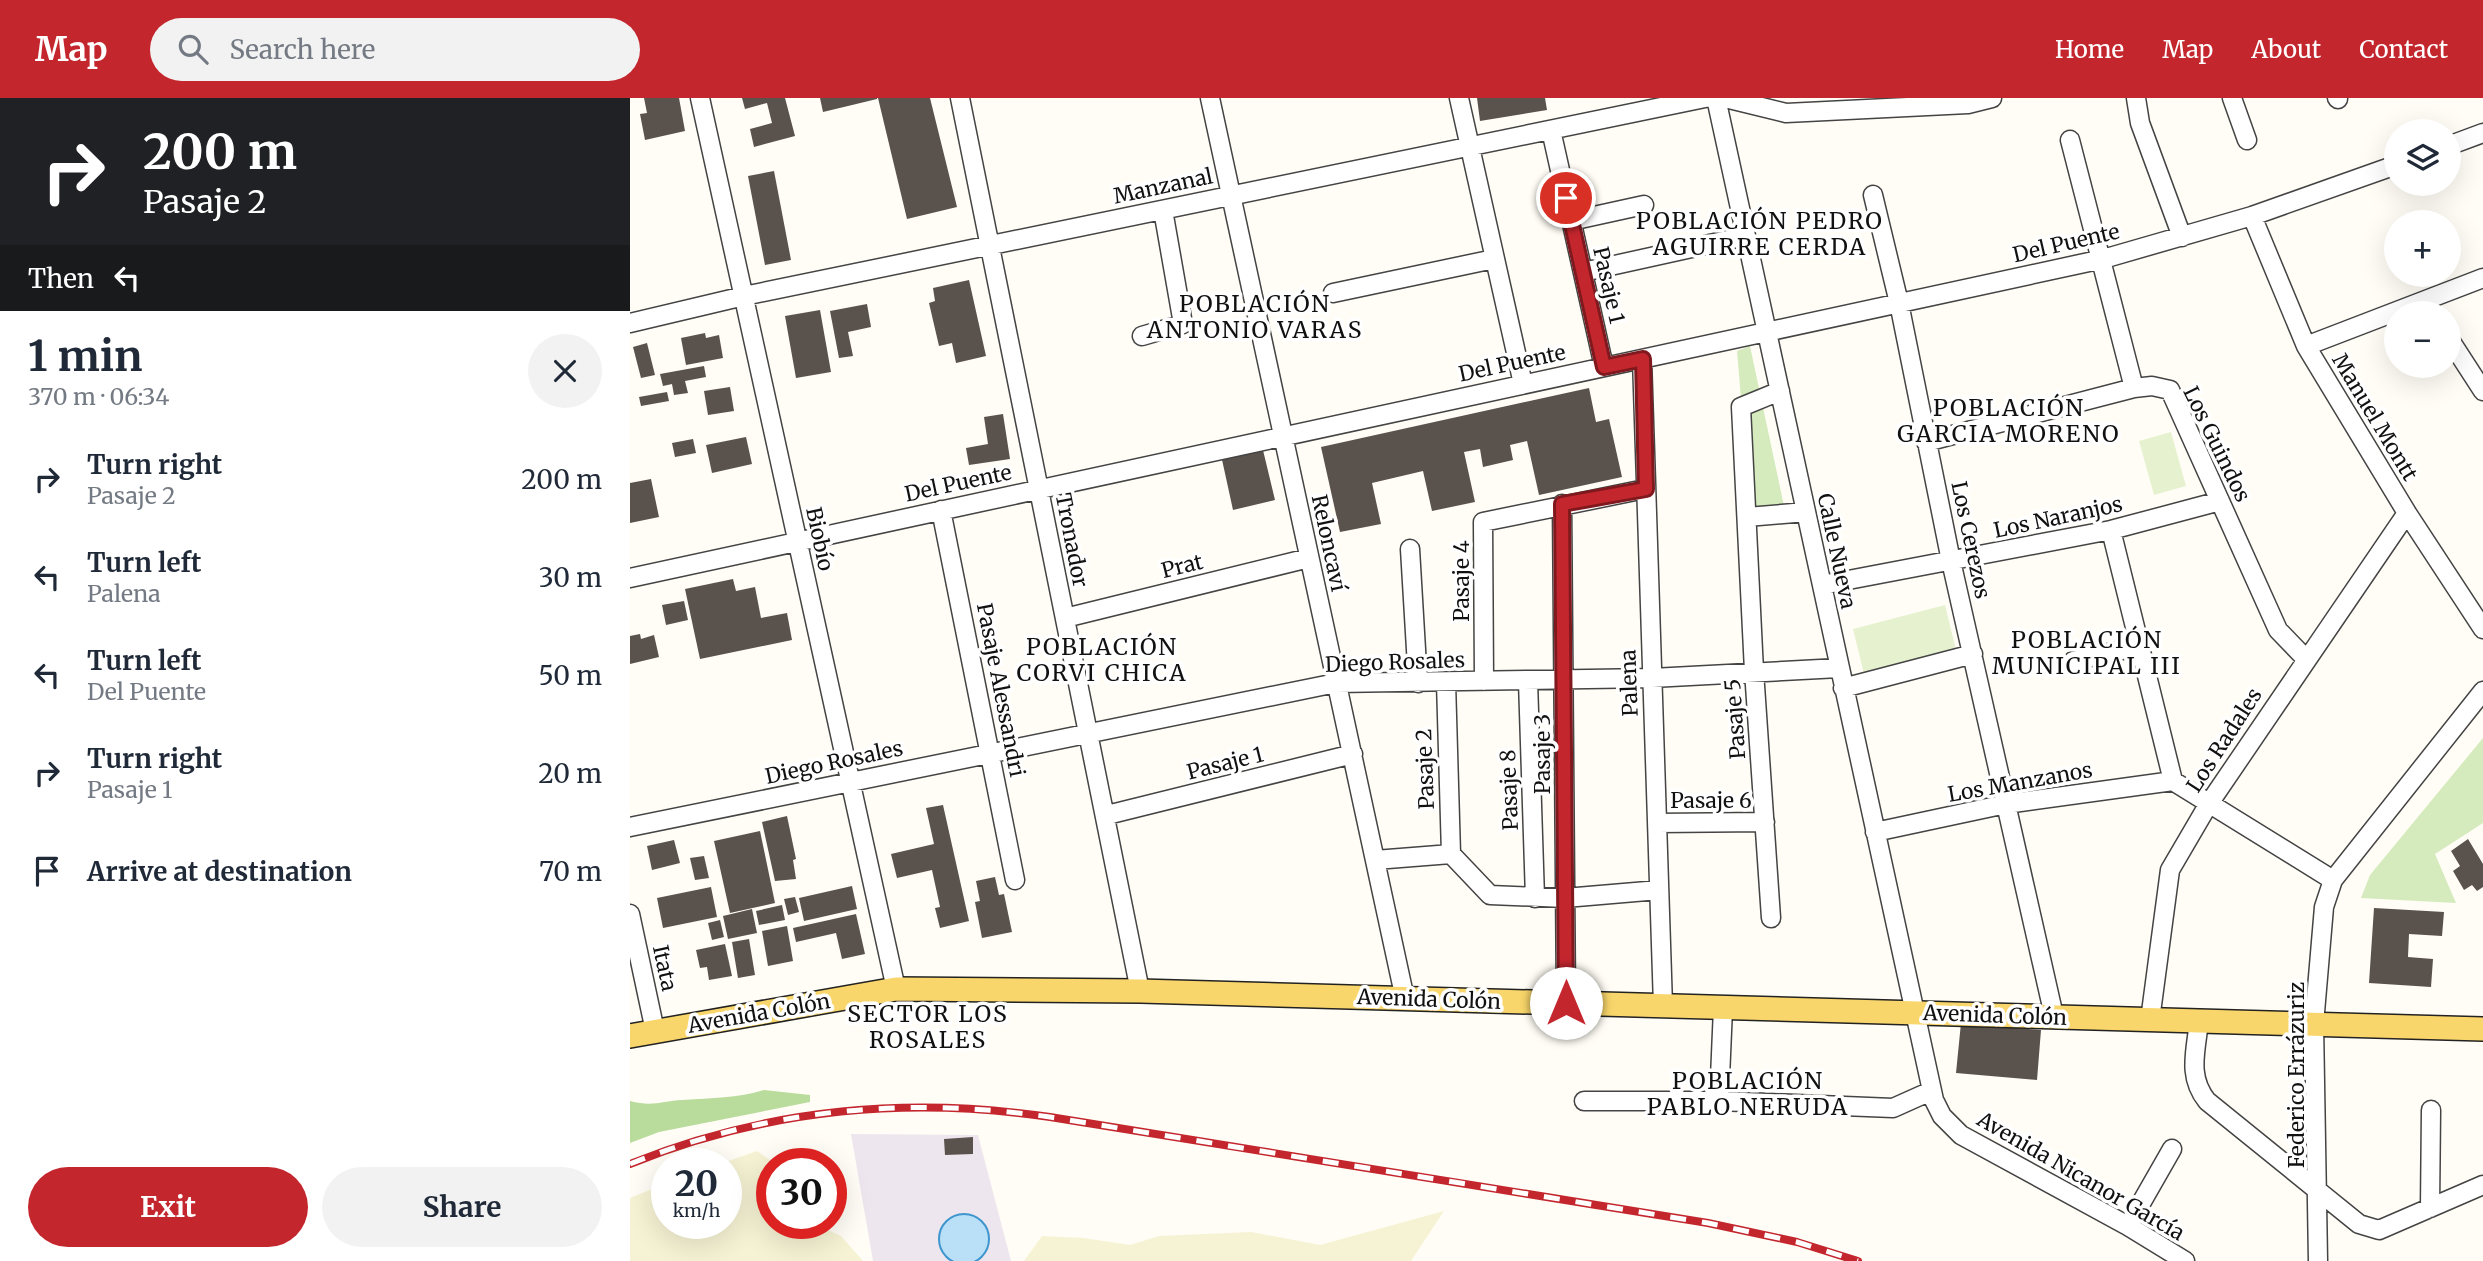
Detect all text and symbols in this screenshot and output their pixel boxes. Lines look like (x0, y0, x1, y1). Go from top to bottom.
search box (150, 18, 640, 81)
text: Map (35, 29, 108, 70)
icon: search (174, 30, 212, 68)
text: Search here (230, 33, 375, 66)
text: Home (2055, 34, 2124, 65)
text: Map (2162, 34, 2213, 65)
text: About (2251, 34, 2321, 65)
text: Contact (2359, 34, 2448, 65)
map controls (2384, 119, 2461, 378)
button: layers (2384, 119, 2461, 196)
text: 200 m (143, 121, 297, 182)
icon: right (28, 126, 119, 217)
street label: Manzanal (1111, 162, 1216, 210)
pin (1536, 168, 1596, 228)
icon: arrive (1547, 179, 1585, 217)
text: Pasaje 2 (143, 182, 267, 222)
district label: POBLACIÓN PEDRO AGUIRRE CERDA (1636, 206, 1884, 261)
button: + (2384, 210, 2461, 287)
street label: Del Puente (2010, 218, 2122, 268)
street label: Pasaje 1 (1587, 244, 1631, 326)
icon: left (108, 259, 146, 297)
text: Then (28, 262, 94, 295)
district label: POBLACIÓN ANTONIO VARAS (1146, 289, 1363, 344)
button: − (2384, 301, 2461, 378)
text: 1 min (28, 330, 142, 382)
button: close (528, 334, 602, 408)
street label: Del Puente (1456, 338, 1568, 387)
street label: Manuel Montt (2326, 348, 2424, 486)
text: 370 m · 06:34 (28, 382, 169, 411)
street label: Los Guindos (2177, 382, 2257, 506)
district label: POBLACIÓN GARCIA MORENO (1897, 393, 2121, 448)
text: Turn right (87, 448, 222, 481)
street label: Del Puente (902, 458, 1014, 507)
icon: right (28, 460, 66, 498)
text: 200 m (521, 463, 602, 496)
street label: Los Cerezos (1945, 479, 1997, 601)
text: Pasaje 2 (87, 481, 176, 510)
street label: Los Naranjos (1991, 490, 2125, 544)
street label: Tronador (1050, 491, 1094, 589)
street label: Calle Nueva (1812, 491, 1862, 611)
street label: Reloncaví (1306, 492, 1353, 595)
street label: Biobío (800, 505, 840, 573)
street label: Pasaje 4 (1448, 540, 1475, 622)
text: Turn left (87, 546, 201, 579)
street label: Prat (1158, 548, 1206, 584)
icon: left (28, 558, 66, 596)
text: 30 m (539, 561, 602, 594)
text: Palena (87, 579, 161, 608)
street label: Pasaje Alessandri (971, 601, 1031, 779)
district label: POBLACIÓN MUNICIPAL III (1992, 625, 2182, 680)
district label: POBLACIÓN CORVI CHICA (1017, 632, 1187, 687)
text: Turn left (87, 644, 201, 677)
street label: Diego Rosales (1325, 646, 1465, 678)
street label: Palena (1614, 649, 1644, 717)
icon: left (28, 656, 66, 694)
text: 50 m (538, 659, 602, 692)
text: Del Puente (87, 677, 206, 706)
street label: Pasaje 5 (1719, 678, 1751, 760)
street label: Los Radales (2180, 683, 2268, 797)
street label: Pasaje 3 (1529, 714, 1556, 794)
street label: Pasaje 2 (1410, 728, 1440, 810)
street label: Diego Rosales (763, 734, 905, 790)
street label: Pasaje 1 (1184, 740, 1266, 786)
text: Turn right (87, 742, 222, 775)
street label: Pasaje 8 (1494, 749, 1524, 831)
icon: right (28, 754, 66, 792)
street label: Los Manzanos (1946, 756, 2094, 808)
text: 20 m (538, 757, 602, 790)
text: Pasaje 1 (87, 775, 173, 804)
street label: Pasaje 6 (1670, 787, 1752, 814)
icon: arrive (28, 852, 66, 890)
text: Arrive at destination (87, 855, 352, 888)
text: 70 m (539, 855, 602, 888)
street label: Itata (647, 943, 683, 993)
position arrow (1529, 966, 1603, 1040)
street label: Federico Errázuriz (2283, 982, 2310, 1168)
street label: Avenida Colón (1356, 983, 1502, 1015)
street label: Avenida Colón (685, 987, 832, 1039)
district label: SECTOR LOS ROSALES (847, 999, 1009, 1054)
street label: Avenida Colón (1922, 999, 2068, 1031)
district label: POBLACIÓN PABLO NERUDA (1647, 1066, 1849, 1121)
street label: Avenida Nicanor García (1972, 1105, 2189, 1246)
speed limit sign: 30 (756, 1148, 847, 1239)
text: 20 (675, 1162, 718, 1206)
button: Exit (28, 1167, 308, 1247)
button: Share (322, 1167, 602, 1247)
text: km/h (673, 1199, 720, 1222)

